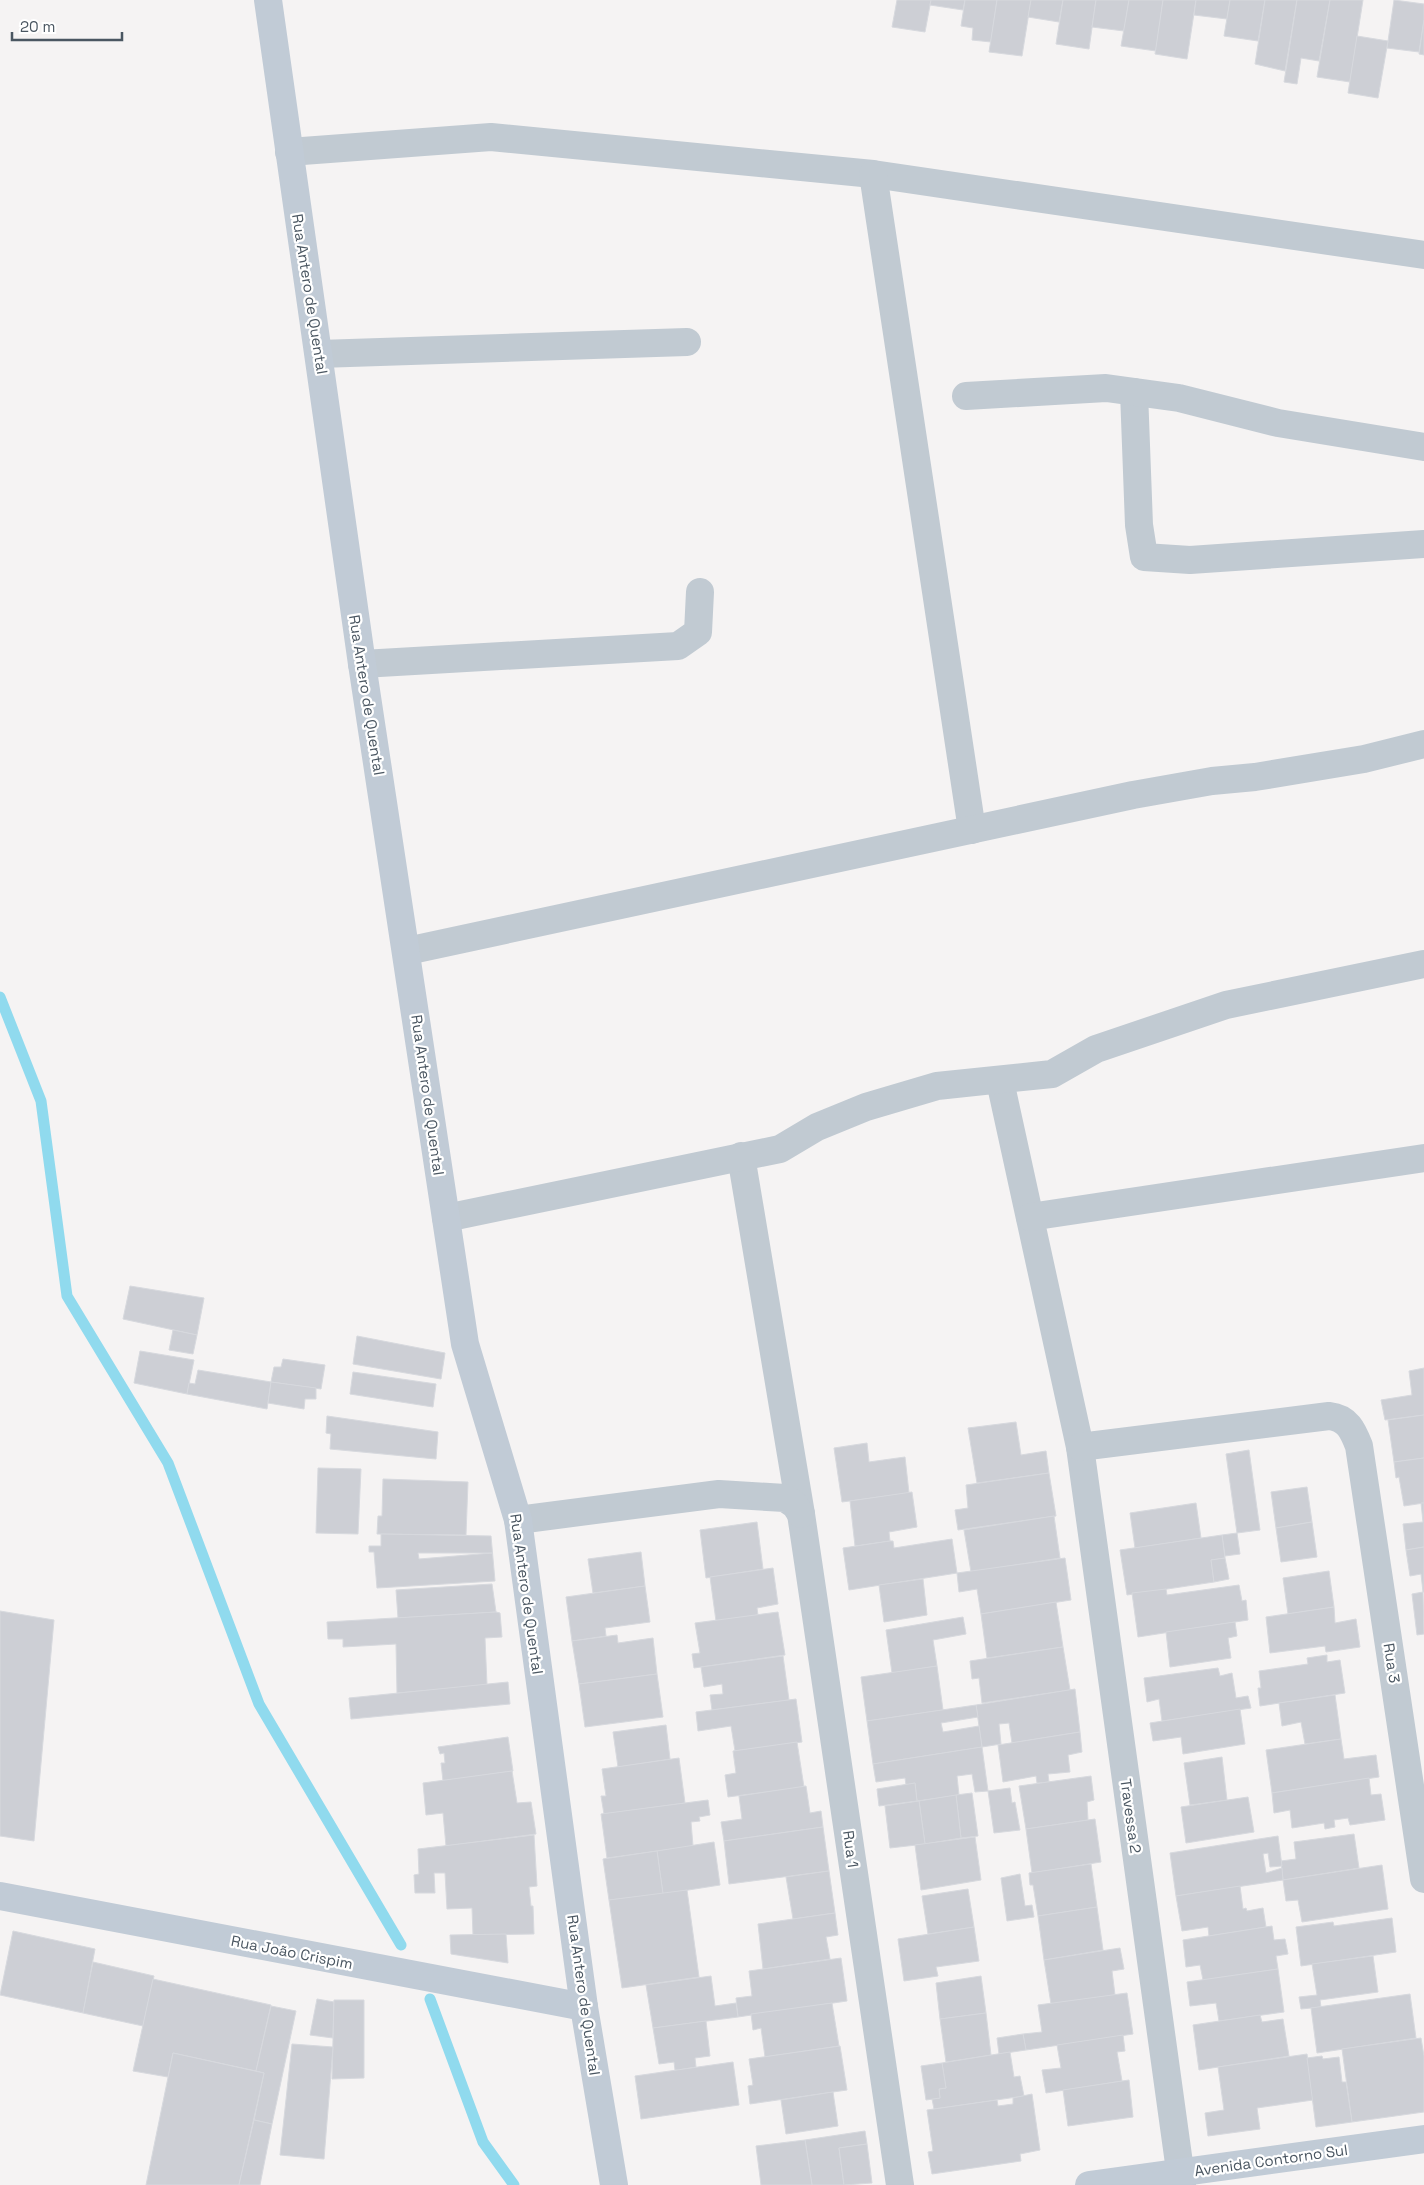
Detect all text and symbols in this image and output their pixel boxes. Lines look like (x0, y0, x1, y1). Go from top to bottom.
scale bar (12, 10, 122, 42)
text: 20 m (20, 17, 55, 36)
street label: Rua Antero de Quental (288, 213, 332, 375)
street label: Rua Antero de Quental (345, 614, 389, 776)
street label: Rua Antero de Quental (407, 1013, 449, 1177)
street label: Rua Antero de Quental (506, 1512, 548, 1676)
street label: Rua 3 (1379, 1642, 1405, 1684)
street label: Travessa 2 (1116, 1777, 1146, 1855)
street label: Rua 1 (839, 1829, 863, 1869)
street label: Rua Antero de Quental (563, 1913, 605, 2077)
street label: Rua João Crispim (230, 1931, 354, 1973)
street label: Avenida Contorno Sul (1193, 2140, 1349, 2180)

